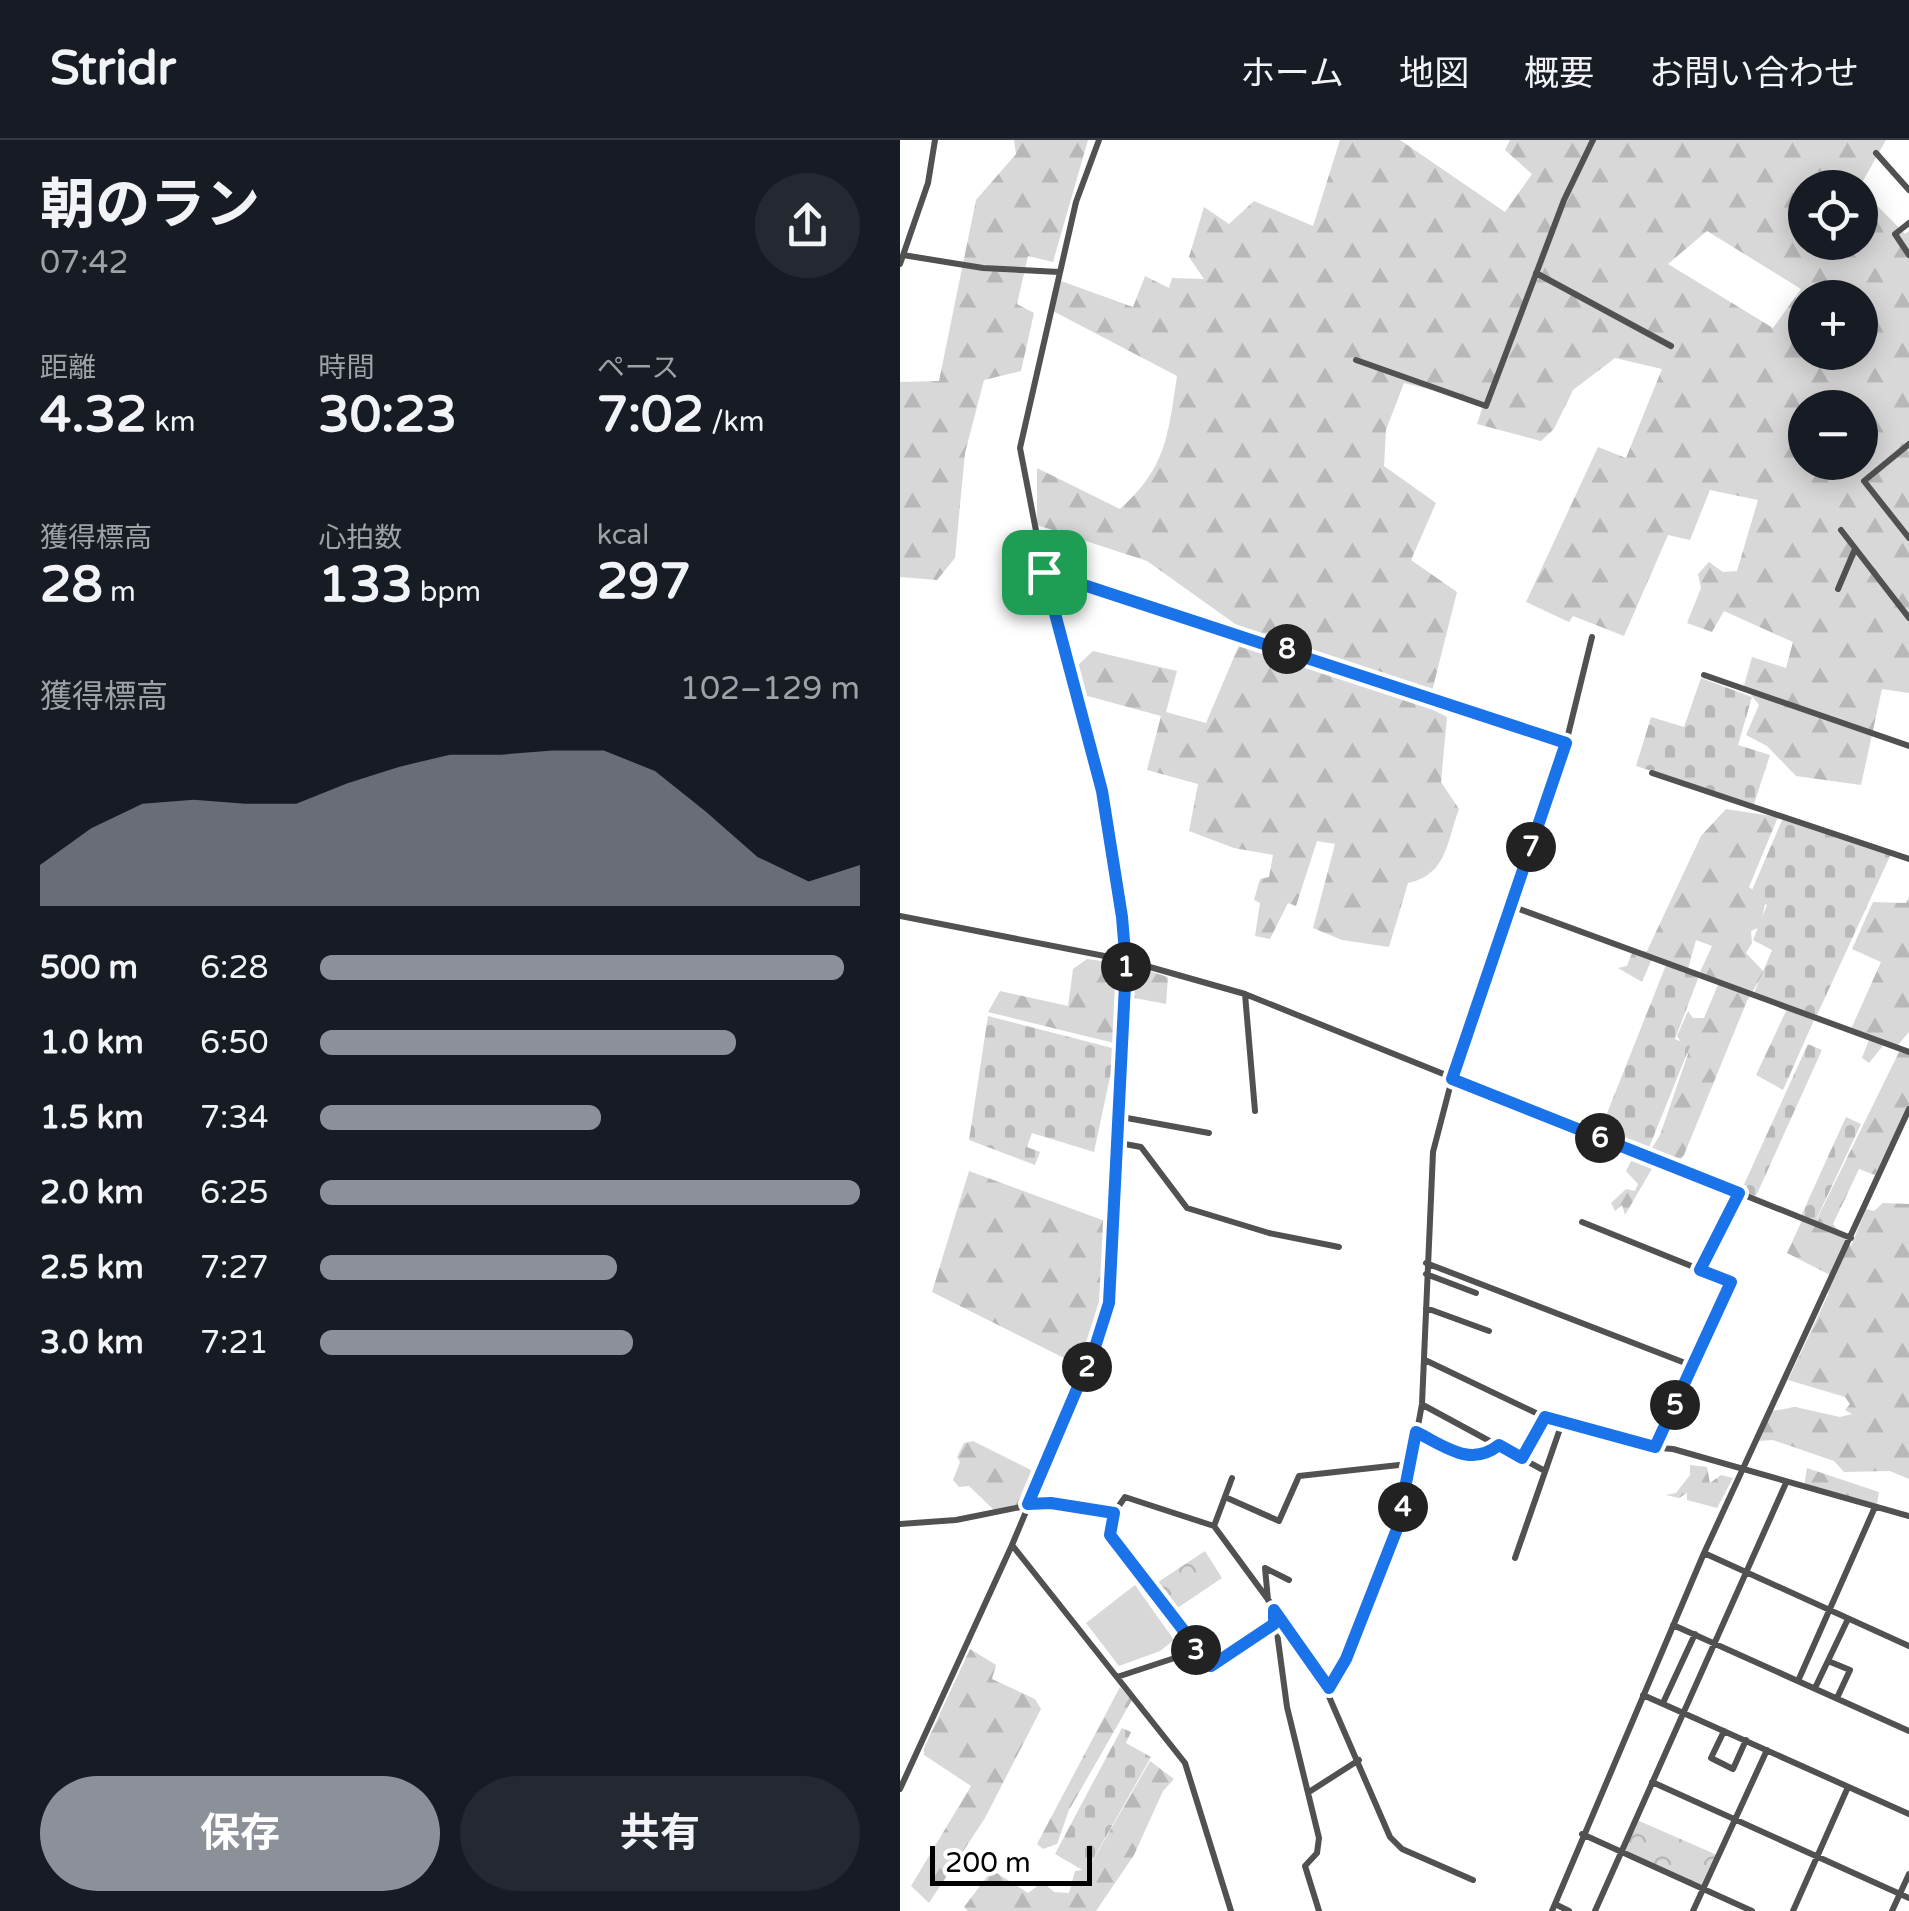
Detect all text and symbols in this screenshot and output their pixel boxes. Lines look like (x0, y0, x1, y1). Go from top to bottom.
text: Stridr (50, 40, 176, 98)
text: ホーム (1240, 53, 1344, 95)
text: 地図 (1399, 53, 1469, 95)
text: 概要 (1524, 53, 1594, 95)
text: お問い合わせ (1649, 53, 1859, 95)
map controls (1788, 170, 1878, 480)
button: locate (1788, 170, 1878, 260)
text: 朝のラン (40, 173, 260, 239)
button: share (755, 173, 860, 278)
text: 07:42 (40, 244, 129, 282)
button: + (1788, 280, 1878, 370)
text: 距離 (40, 351, 96, 385)
text: 時間 (318, 351, 374, 385)
text: ペース (597, 351, 679, 385)
text: 4.32 (40, 385, 147, 445)
text: 30:23 (318, 385, 457, 445)
text: 7:02 (597, 385, 704, 445)
button: − (1788, 390, 1878, 480)
text: km (147, 405, 195, 439)
text: /km (704, 405, 765, 439)
text: kcal (597, 518, 649, 552)
text: 獲得標高 (40, 521, 152, 555)
text: 心拍数 (318, 521, 402, 555)
pin (1002, 530, 1087, 615)
icon: arrive (1017, 545, 1072, 600)
text: 297 (597, 552, 691, 612)
text: 28 (40, 555, 103, 615)
text: 133 (318, 555, 413, 615)
text: m (103, 575, 136, 609)
text: bpm (413, 575, 481, 609)
pin: 8 (1262, 624, 1312, 674)
text: 8 (1278, 632, 1296, 666)
text: 102–129 m (680, 670, 860, 708)
text: 獲得標高 (40, 678, 168, 716)
pin: 7 (1506, 822, 1556, 872)
text: 7 (1522, 830, 1540, 864)
pin: 1 (1101, 942, 1151, 992)
text: 500 m (40, 949, 138, 987)
text: 6:28 (200, 949, 269, 987)
text: 1 (1117, 950, 1135, 984)
text: 1.0 km (40, 1024, 144, 1062)
text: 6:50 (200, 1024, 269, 1062)
text: 1.5 km (40, 1099, 144, 1137)
text: 7:34 (200, 1099, 269, 1137)
pin: 6 (1575, 1113, 1625, 1163)
text: 6 (1591, 1121, 1609, 1155)
text: 2.0 km (40, 1174, 144, 1212)
text: 6:25 (200, 1174, 269, 1212)
text: 2.5 km (40, 1249, 144, 1287)
text: 7:27 (200, 1249, 269, 1287)
text: 3.0 km (40, 1324, 144, 1362)
text: 7:21 (200, 1324, 269, 1362)
pin: 2 (1062, 1342, 1112, 1392)
text: 2 (1078, 1350, 1096, 1384)
pin: 5 (1650, 1380, 1700, 1430)
text: 5 (1666, 1388, 1684, 1422)
pin: 4 (1378, 1482, 1428, 1532)
text: 4 (1394, 1490, 1412, 1524)
pin: 3 (1171, 1625, 1221, 1675)
text: 3 (1187, 1633, 1205, 1667)
button: 保存 (40, 1776, 440, 1891)
button: 共有 (460, 1776, 860, 1891)
scale bar (930, 1841, 1092, 1886)
text: 200 m (945, 1846, 1031, 1880)

